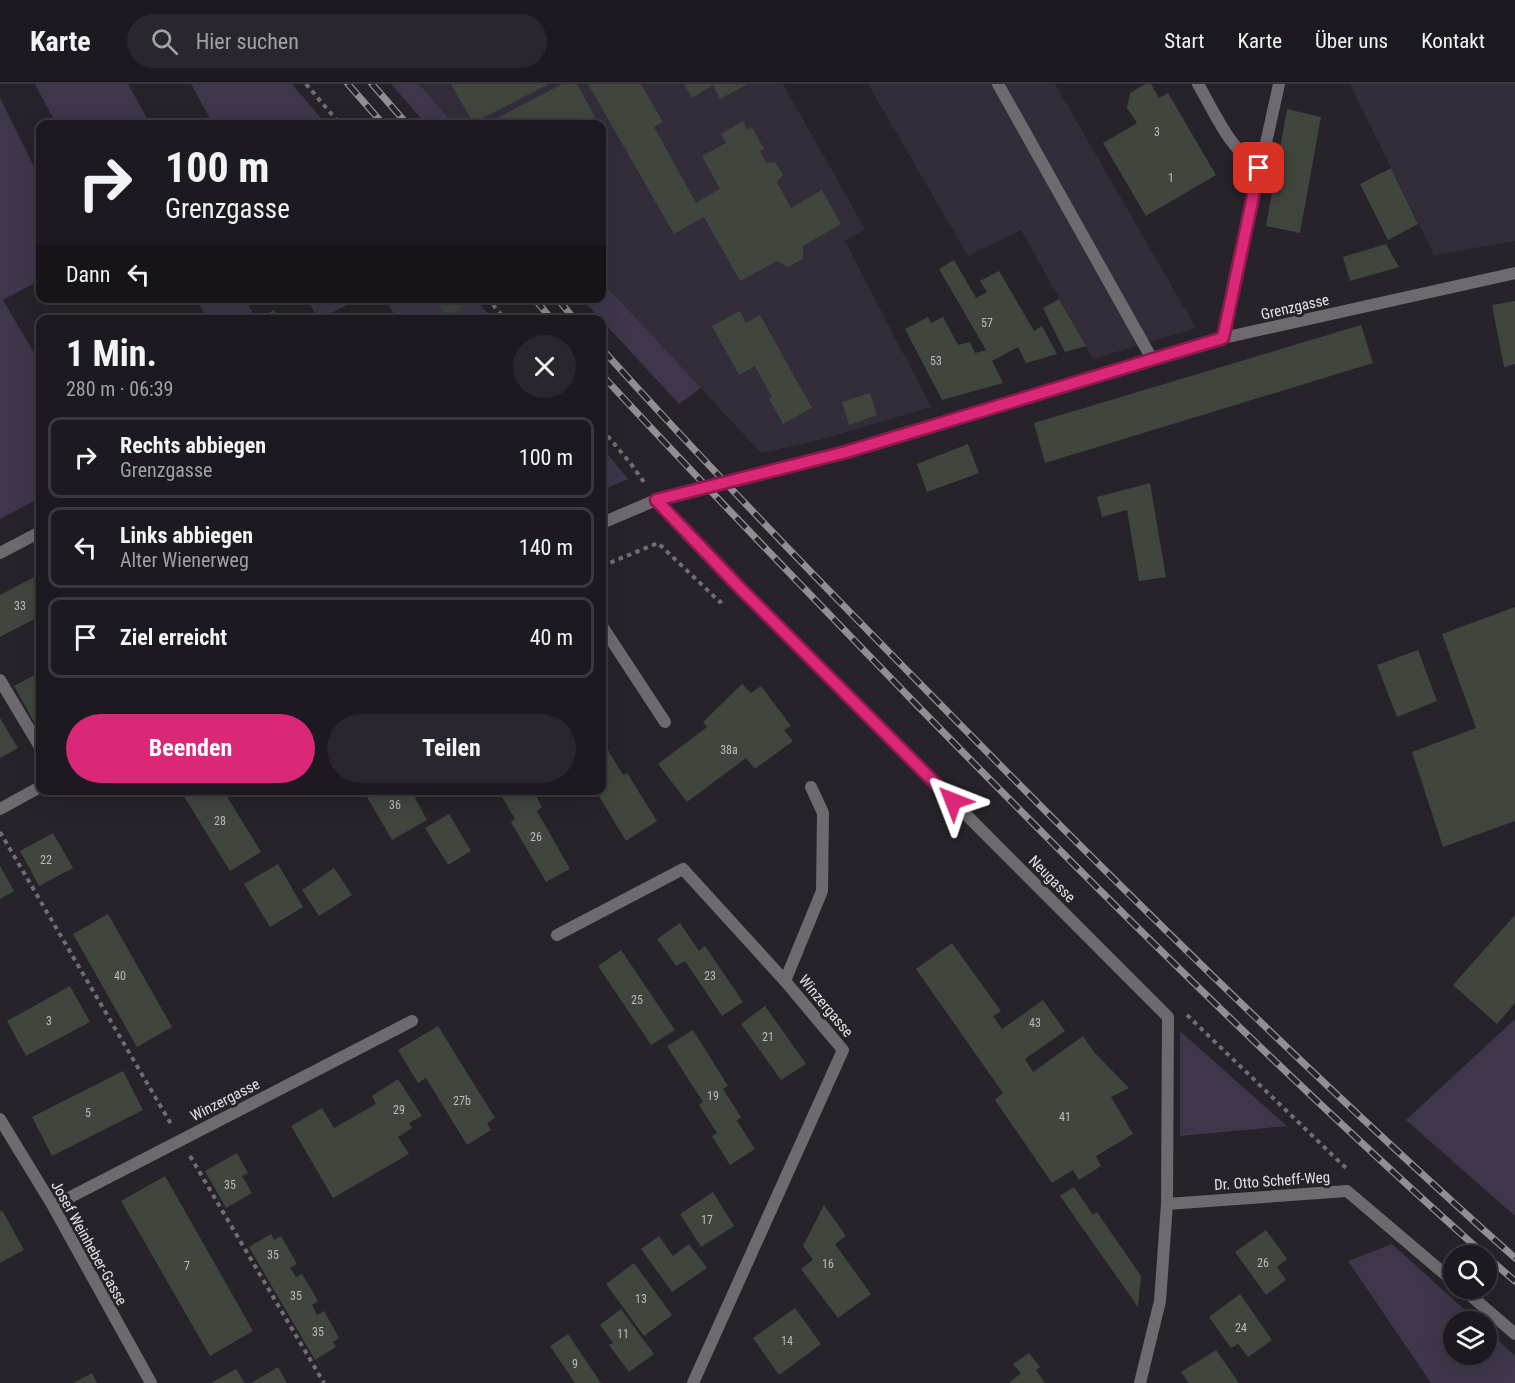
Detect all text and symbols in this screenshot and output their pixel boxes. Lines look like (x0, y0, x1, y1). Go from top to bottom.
search box (127, 14, 547, 68)
text: Karte (30, 25, 91, 58)
icon: search (148, 25, 181, 58)
text: Hier suchen (196, 29, 299, 54)
text: Start (1164, 29, 1205, 53)
text: Karte (1238, 29, 1282, 53)
text: Über uns (1315, 29, 1388, 53)
text: Kontakt (1421, 29, 1485, 53)
house number: 3 (1154, 125, 1160, 139)
pin (1233, 142, 1284, 193)
text: 100 m (165, 143, 270, 192)
icon: right (66, 144, 144, 222)
icon: arrive (1242, 151, 1275, 184)
house number: 1 (1168, 171, 1174, 185)
text: Grenzgasse (165, 193, 290, 225)
icon: left (122, 258, 155, 291)
text: Dann (66, 262, 110, 287)
street label: Grenzgasse (1259, 290, 1331, 324)
house number: 57 (981, 316, 993, 330)
text: 1 Min. (66, 333, 157, 375)
button: close (513, 335, 576, 398)
house number: 53 (930, 354, 942, 368)
text: 280 m · 06:39 (66, 377, 173, 401)
text: Rechts abbiegen (120, 433, 266, 458)
icon: right (69, 441, 102, 474)
text: 100 m (519, 445, 573, 470)
text: Grenzgasse (120, 458, 212, 482)
text: Links abbiegen (120, 523, 253, 548)
icon: left (69, 531, 102, 564)
text: 140 m (519, 535, 573, 560)
text: Alter Wienerweg (120, 548, 249, 572)
house number: 33 (14, 599, 26, 613)
icon: arrive (69, 621, 102, 654)
text: Ziel erreicht (120, 625, 227, 650)
text: 40 m (530, 625, 573, 650)
button: Beenden (66, 714, 315, 783)
button: Teilen (327, 714, 576, 783)
house number: 38a (720, 743, 738, 757)
position arrow (921, 769, 985, 833)
house number: 36 (389, 798, 401, 812)
house number: 28 (214, 814, 226, 828)
house number: 26 (530, 830, 542, 844)
street label: Neugasse (1025, 852, 1079, 906)
house number: 22 (40, 853, 52, 867)
house number: 40 (114, 969, 126, 983)
house number: 23 (704, 969, 716, 983)
street label: Winzergasse (795, 971, 857, 1041)
house number: 25 (631, 993, 643, 1007)
house number: 3 (46, 1014, 52, 1028)
house number: 43 (1029, 1016, 1041, 1030)
house number: 21 (762, 1030, 774, 1044)
street label: Winzergasse (187, 1075, 263, 1125)
house number: 19 (707, 1089, 719, 1103)
house number: 27b (453, 1094, 471, 1108)
house number: 29 (393, 1103, 405, 1117)
house number: 5 (85, 1106, 91, 1120)
house number: 41 (1059, 1110, 1071, 1124)
street label: Dr. Otto Scheff-Weg (1213, 1168, 1331, 1194)
street label: Josef Weinheber-Gasse (47, 1178, 131, 1308)
house number: 35 (224, 1178, 236, 1192)
house number: 17 (701, 1213, 713, 1227)
map controls (1443, 1245, 1497, 1365)
button: search (1443, 1245, 1497, 1299)
house number: 35 (267, 1248, 279, 1262)
house number: 26 (1257, 1256, 1269, 1270)
house number: 16 (822, 1257, 834, 1271)
house number: 7 (184, 1259, 190, 1273)
house number: 35 (290, 1289, 302, 1303)
house number: 13 (635, 1292, 647, 1306)
button: layers (1443, 1311, 1497, 1365)
house number: 24 (1235, 1321, 1247, 1335)
house number: 35 (312, 1325, 324, 1339)
house number: 11 (617, 1327, 629, 1341)
house number: 14 (781, 1334, 793, 1348)
house number: 9 (572, 1357, 578, 1371)

